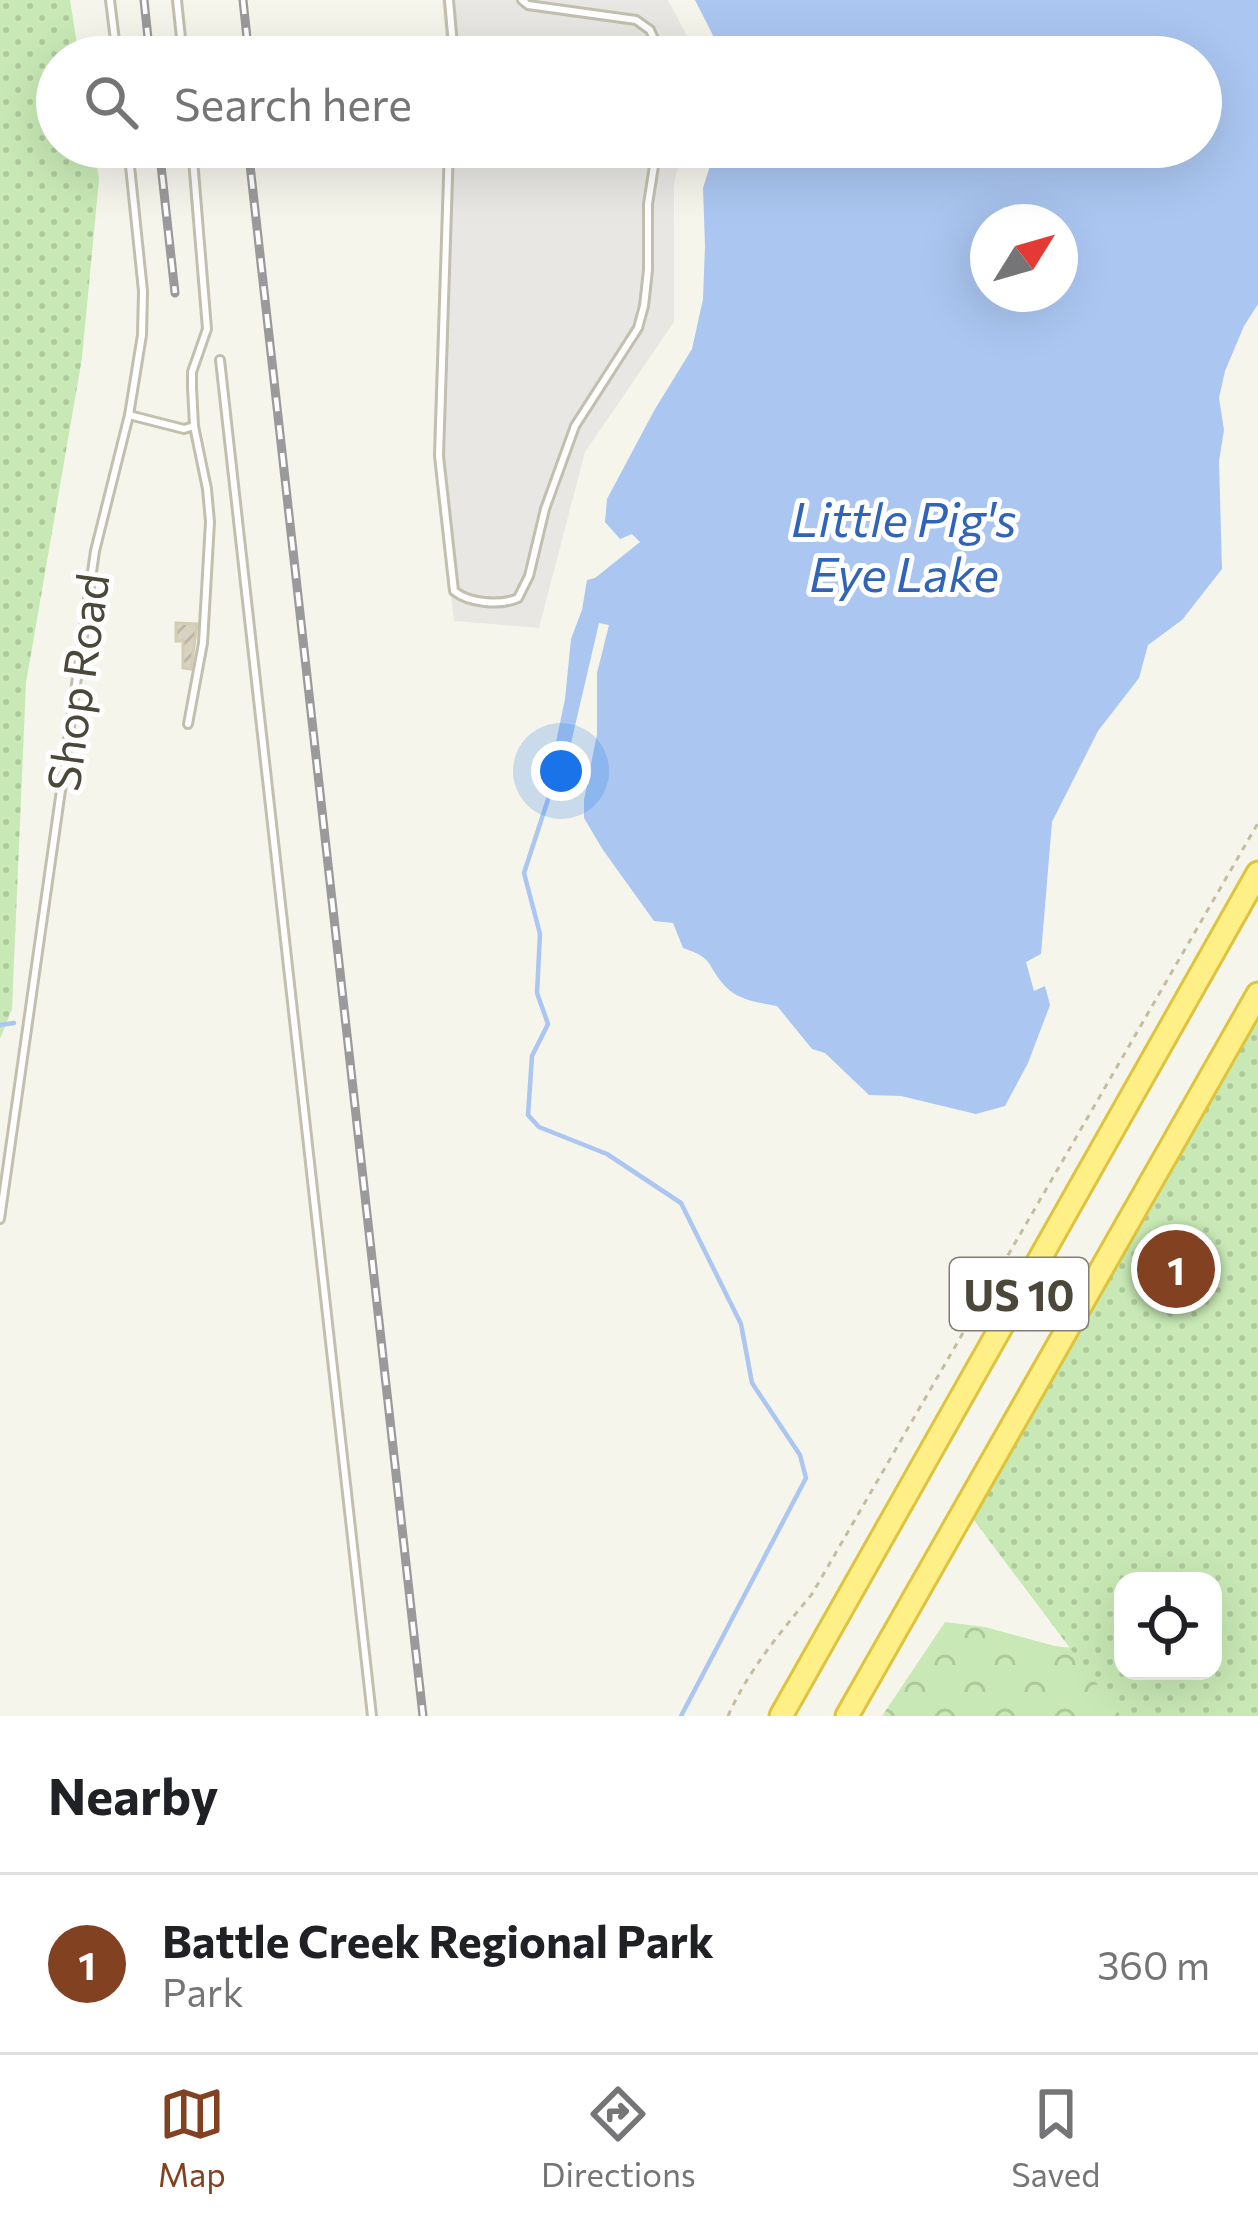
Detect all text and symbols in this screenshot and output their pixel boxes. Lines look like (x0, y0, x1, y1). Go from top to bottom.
search box (36, 36, 1222, 168)
icon: search (78, 69, 144, 135)
text: Search here (174, 75, 412, 130)
north arrow (970, 204, 1078, 312)
water label: Little Pig's Eye Lake (791, 488, 1017, 602)
street label: Shop Road (34, 570, 118, 794)
your location (531, 741, 591, 801)
pin: 1 (1137, 1224, 1215, 1314)
road number: US 10 (950, 1258, 1088, 1330)
map controls (1114, 1572, 1222, 1680)
button: locate (1114, 1572, 1222, 1680)
text: Nearby (48, 1763, 218, 1826)
text: Battle Creek Regional Park (162, 1912, 714, 1967)
text: 1 (78, 1940, 96, 1988)
text: 360 m (1097, 1940, 1210, 1988)
text: Park (162, 1967, 244, 2015)
tab: Map (158, 2081, 226, 2194)
tab: Directions (541, 2081, 696, 2194)
tab: Saved (1011, 2081, 1100, 2194)

